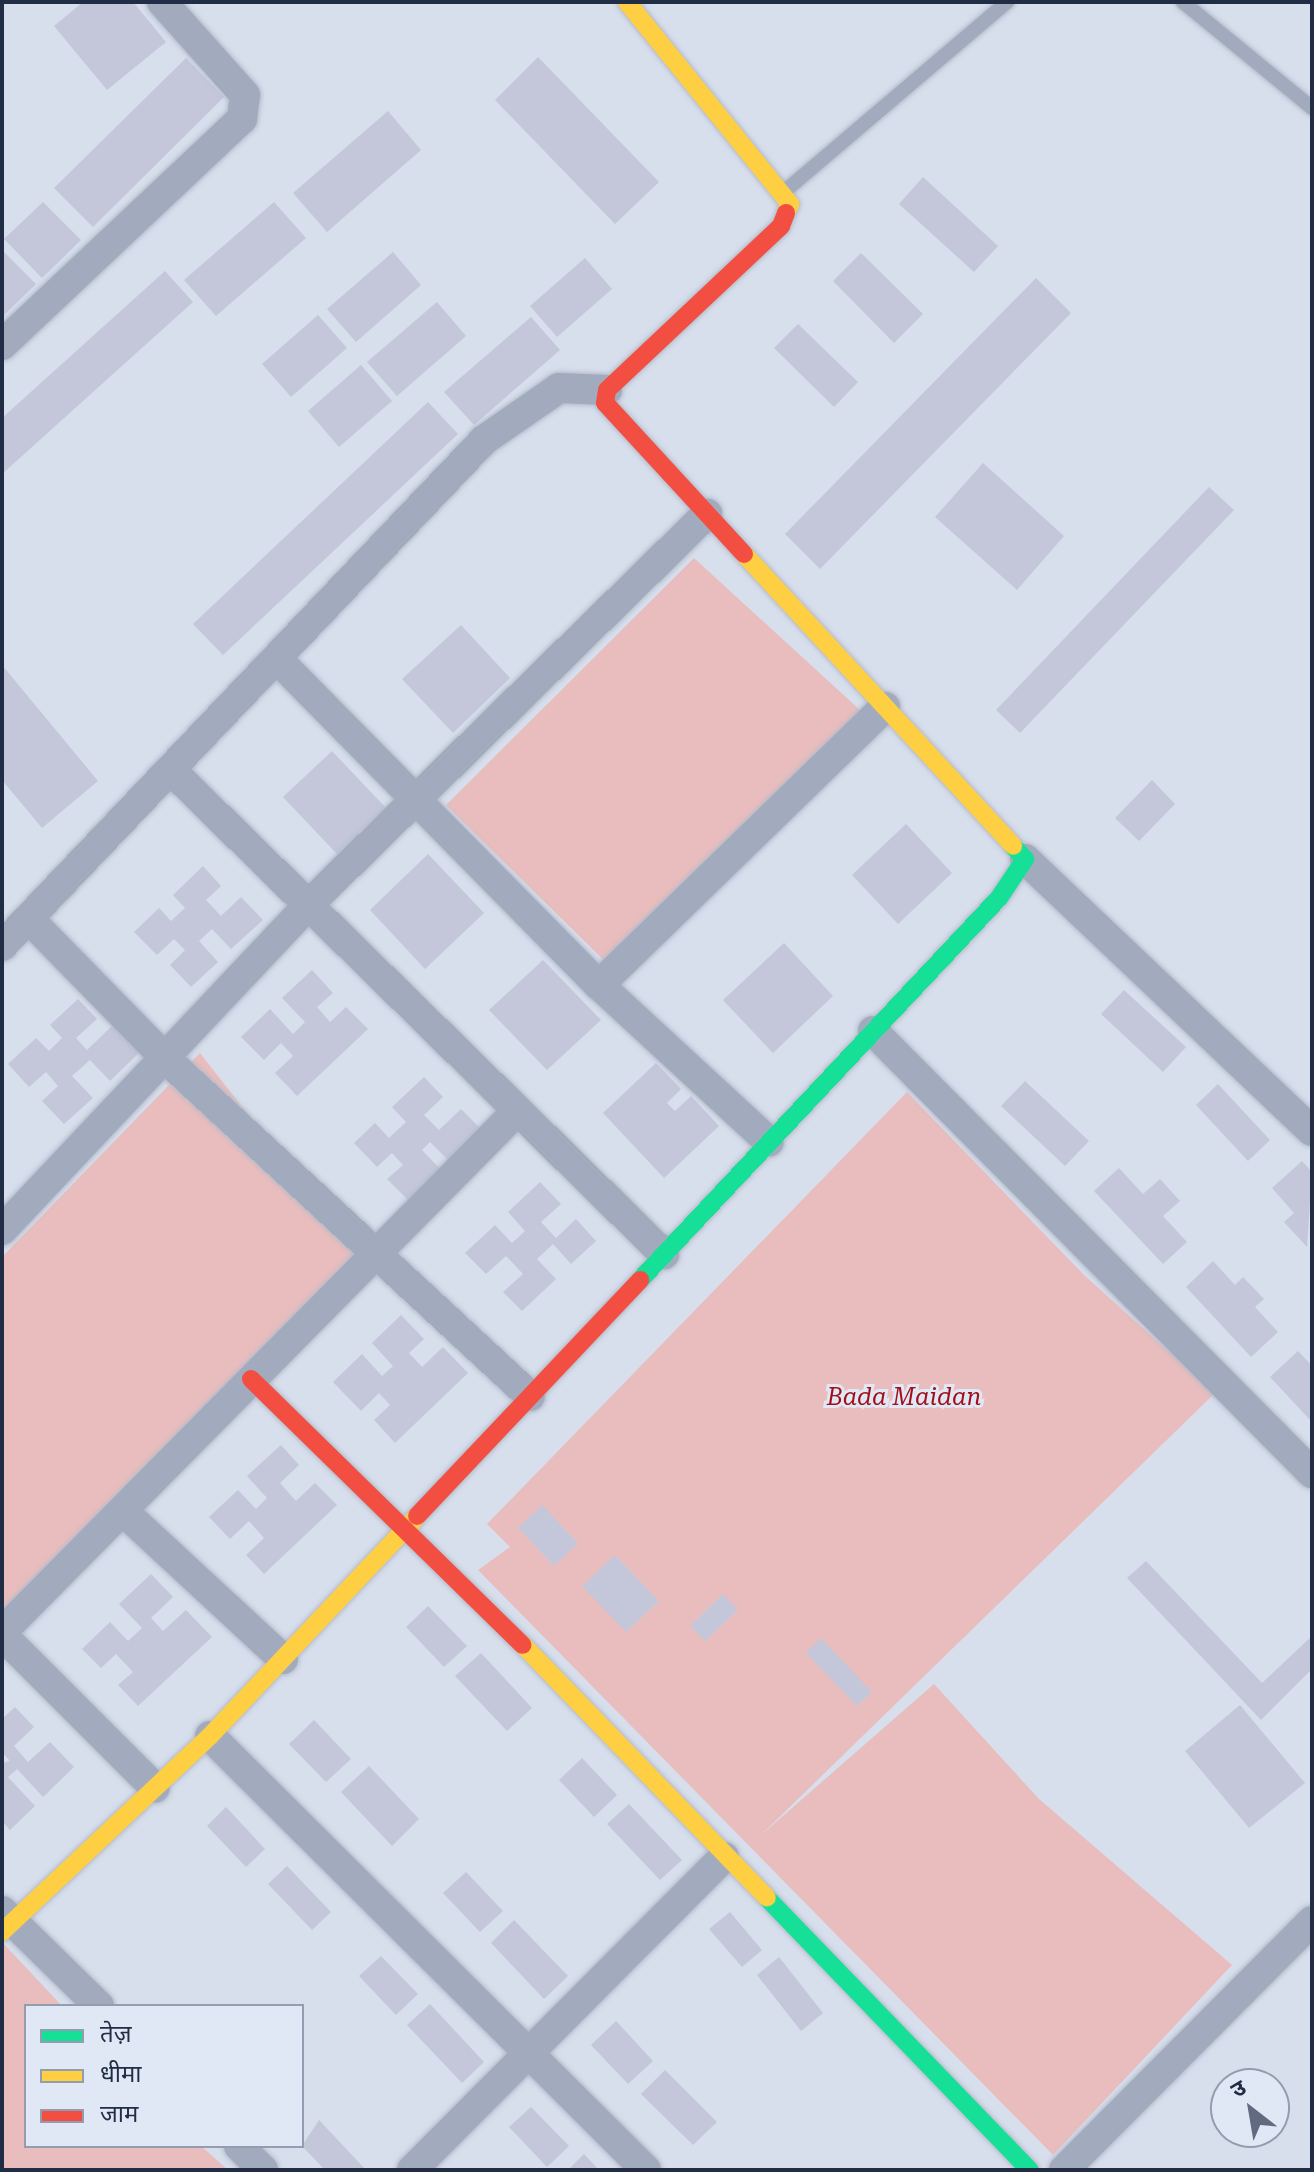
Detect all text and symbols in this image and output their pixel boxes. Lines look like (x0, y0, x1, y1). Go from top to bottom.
park label: Bada Maidan (827, 1384, 981, 1412)
legend (24, 2004, 304, 2148)
text: तेज़ (100, 2020, 132, 2048)
text: धीमा (100, 2060, 142, 2088)
north arrow (1210, 2068, 1290, 2148)
text: उ (1226, 2075, 1250, 2103)
text: जाम (100, 2100, 138, 2128)

